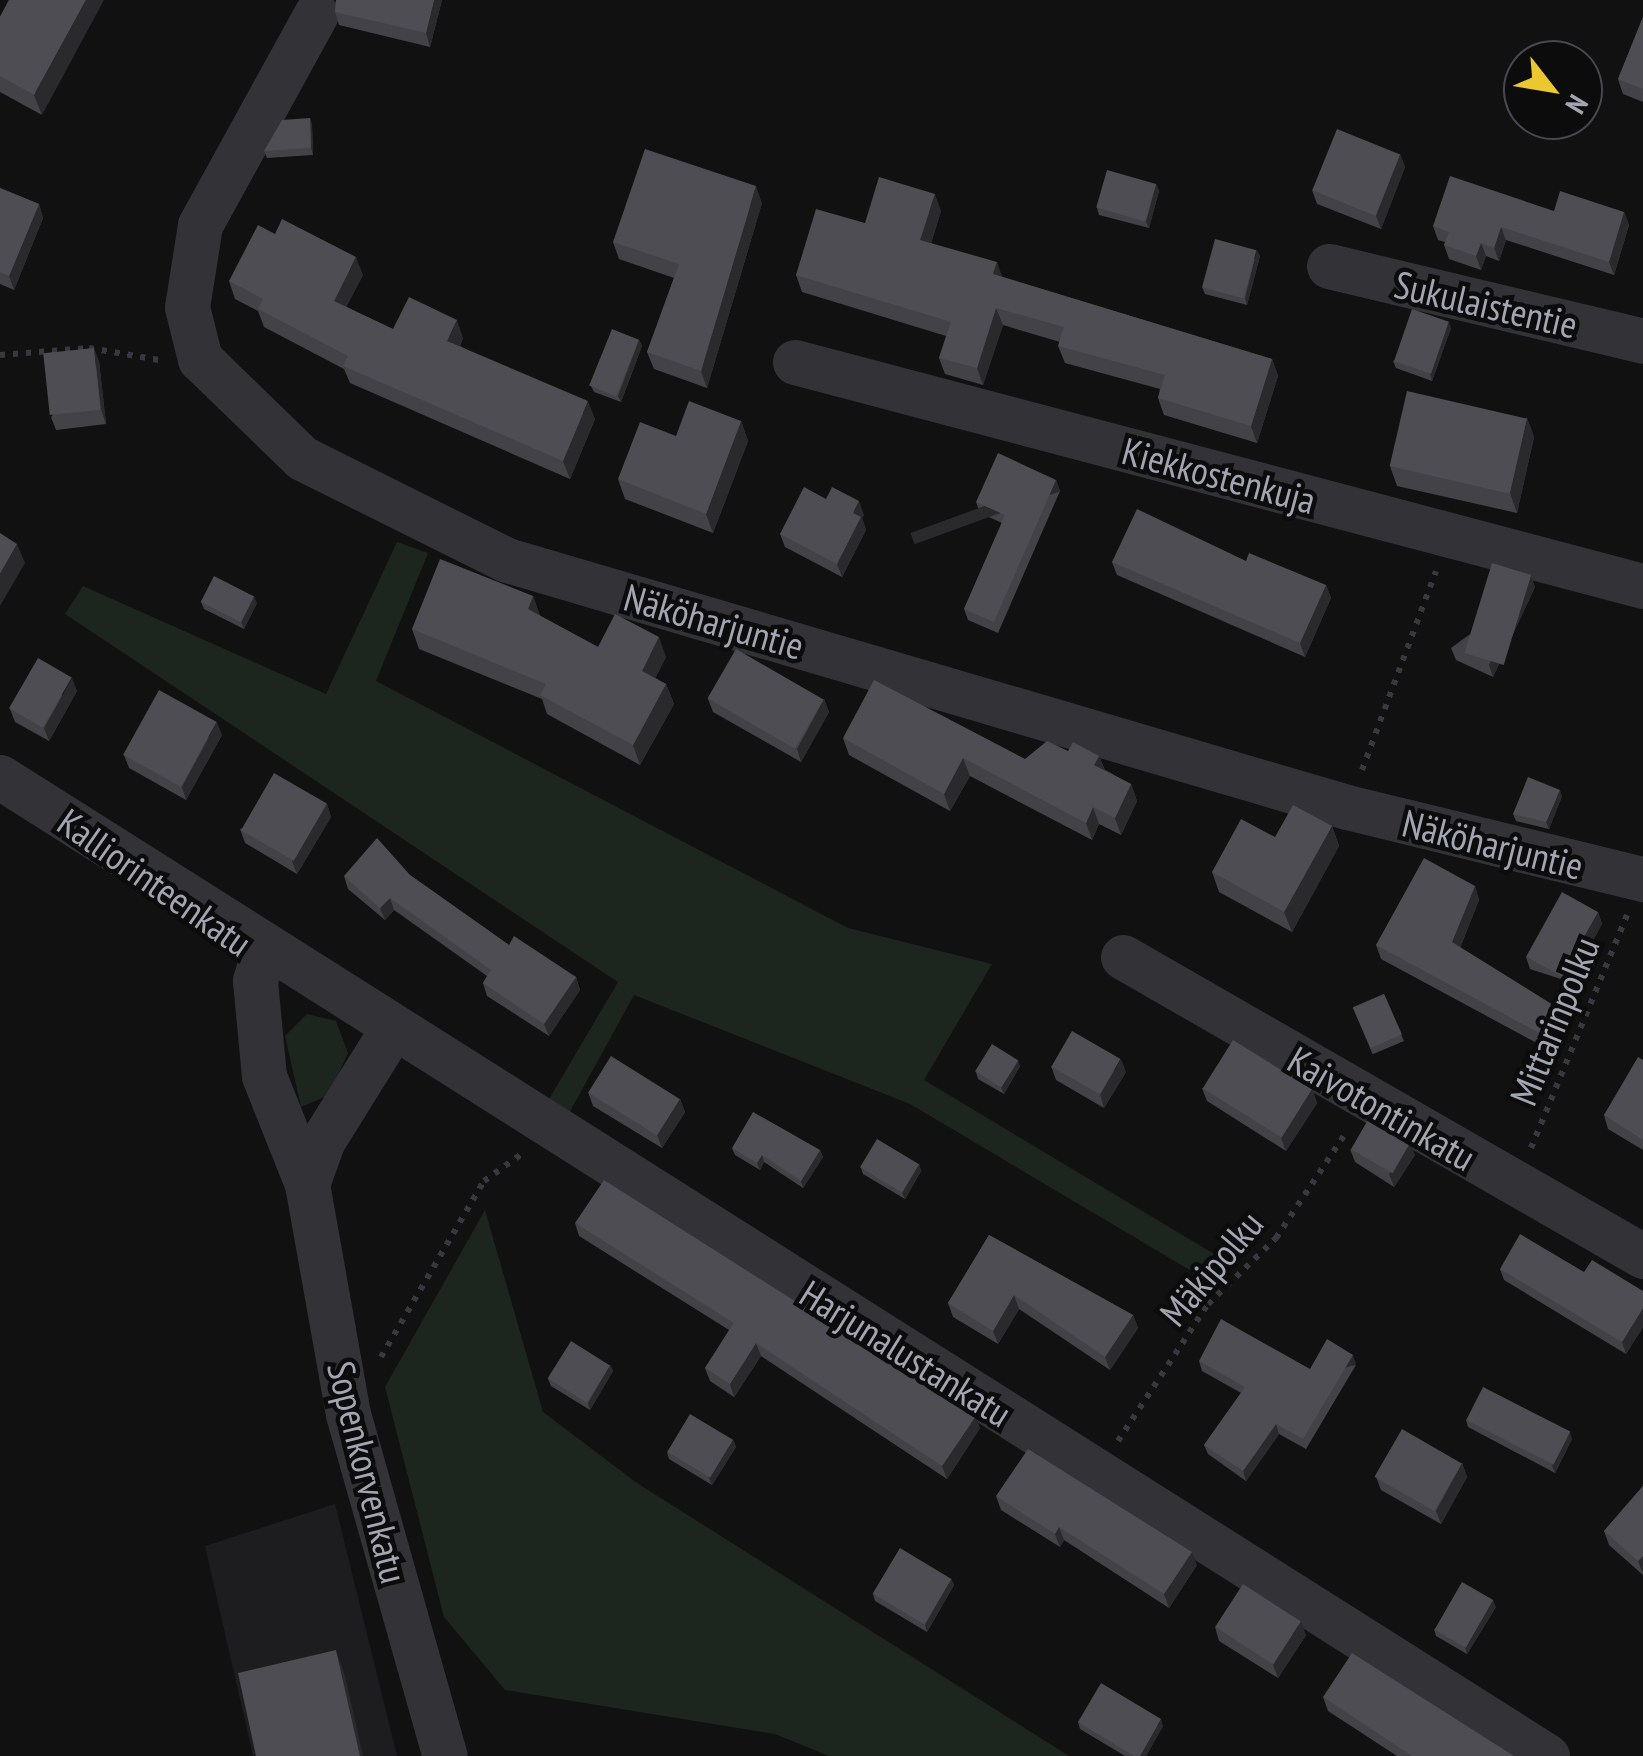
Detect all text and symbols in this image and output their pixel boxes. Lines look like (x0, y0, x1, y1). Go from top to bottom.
north arrow (1503, 40, 1603, 140)
text: N (1558, 89, 1597, 121)
street label: Sukulaistentie (1390, 261, 1582, 347)
street label: Kiekkostenkuja (1117, 427, 1321, 523)
street label: Näköharjuntie (619, 574, 809, 668)
street label: Kalliorinteenkatu (50, 799, 260, 965)
street label: Näköharjuntie (1398, 800, 1588, 888)
street label: Mittarinpolku (1500, 930, 1608, 1112)
street label: Kaivotontinkatu (1281, 1036, 1483, 1180)
street label: Mäkipolku (1150, 1201, 1272, 1335)
street label: Harjunalustankatu (792, 1270, 1020, 1436)
street label: Sopenkorvenkatu (318, 1356, 418, 1588)

